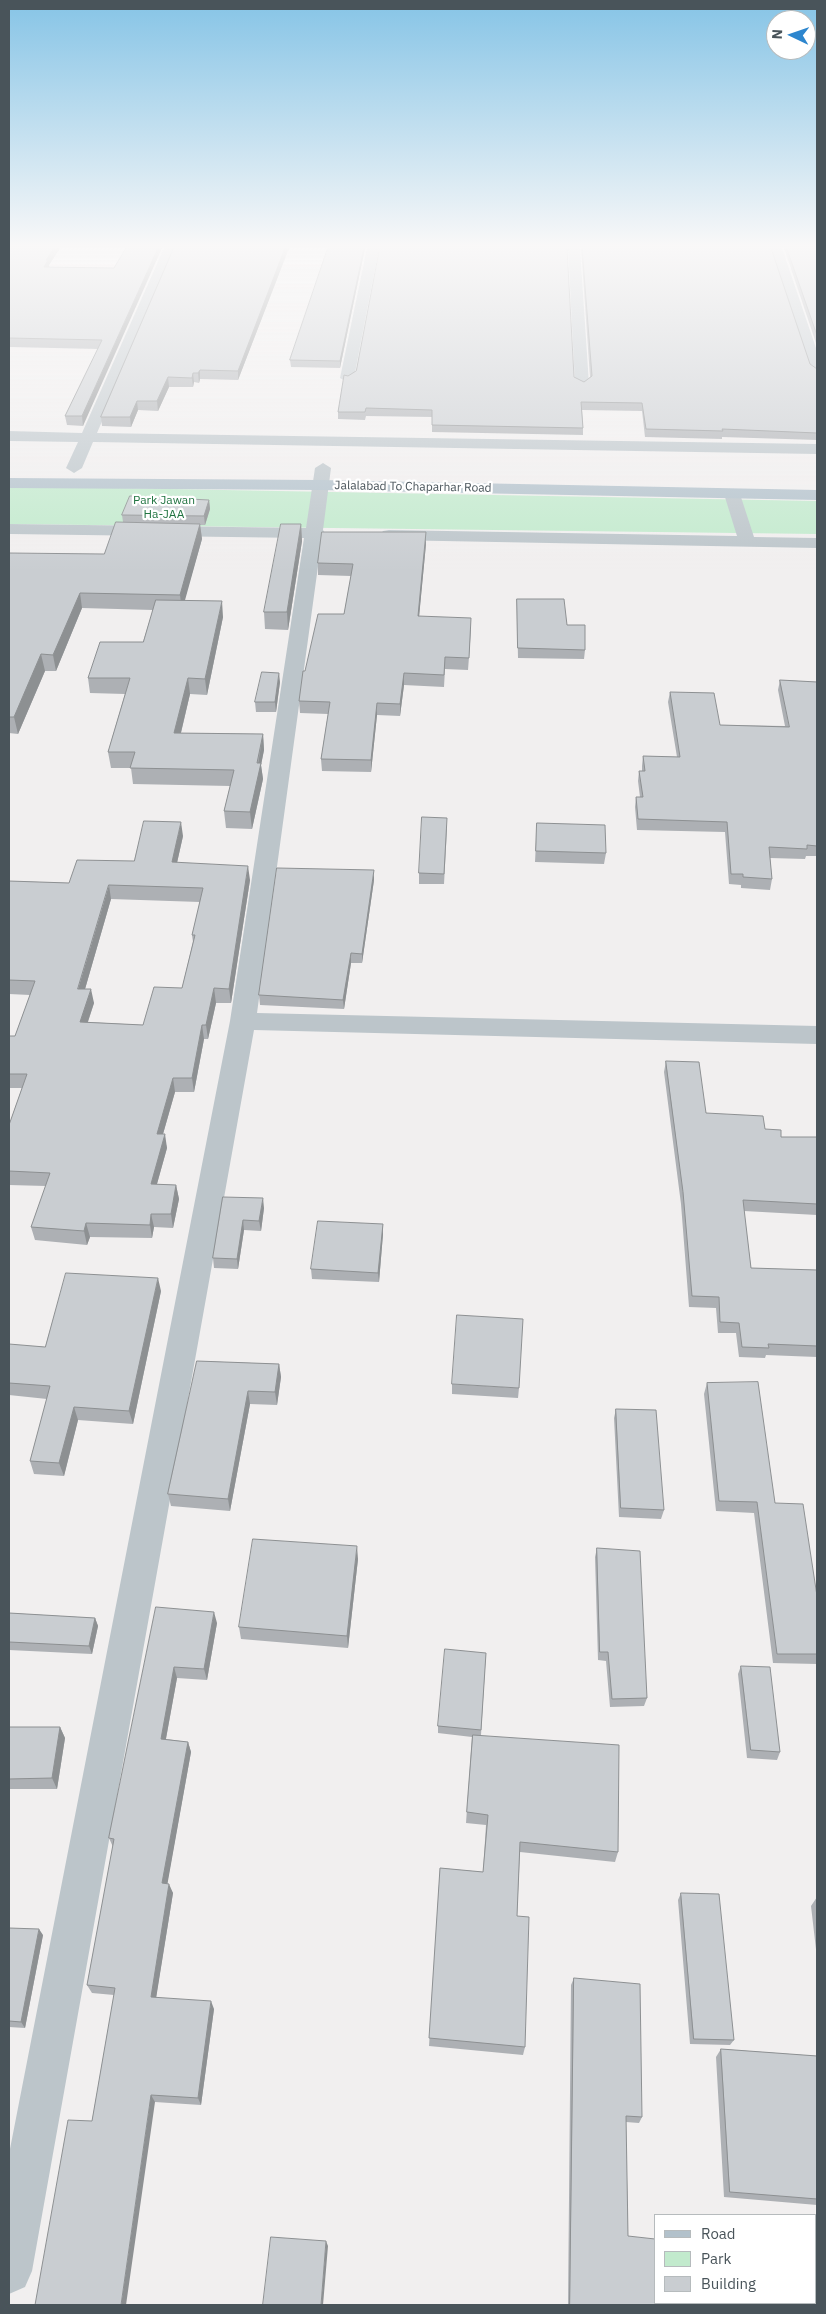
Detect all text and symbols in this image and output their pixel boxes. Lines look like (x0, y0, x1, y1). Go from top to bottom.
north arrow (766, 10, 816, 60)
text: N (768, 29, 786, 40)
street label: Jalalabad To Chaparhar Road (334, 478, 492, 496)
park label: Park Jawan Ha-JAA (133, 494, 195, 522)
legend (654, 2214, 816, 2304)
text: Road (701, 2224, 736, 2243)
text: Park (701, 2249, 731, 2268)
text: Building (701, 2274, 756, 2293)

